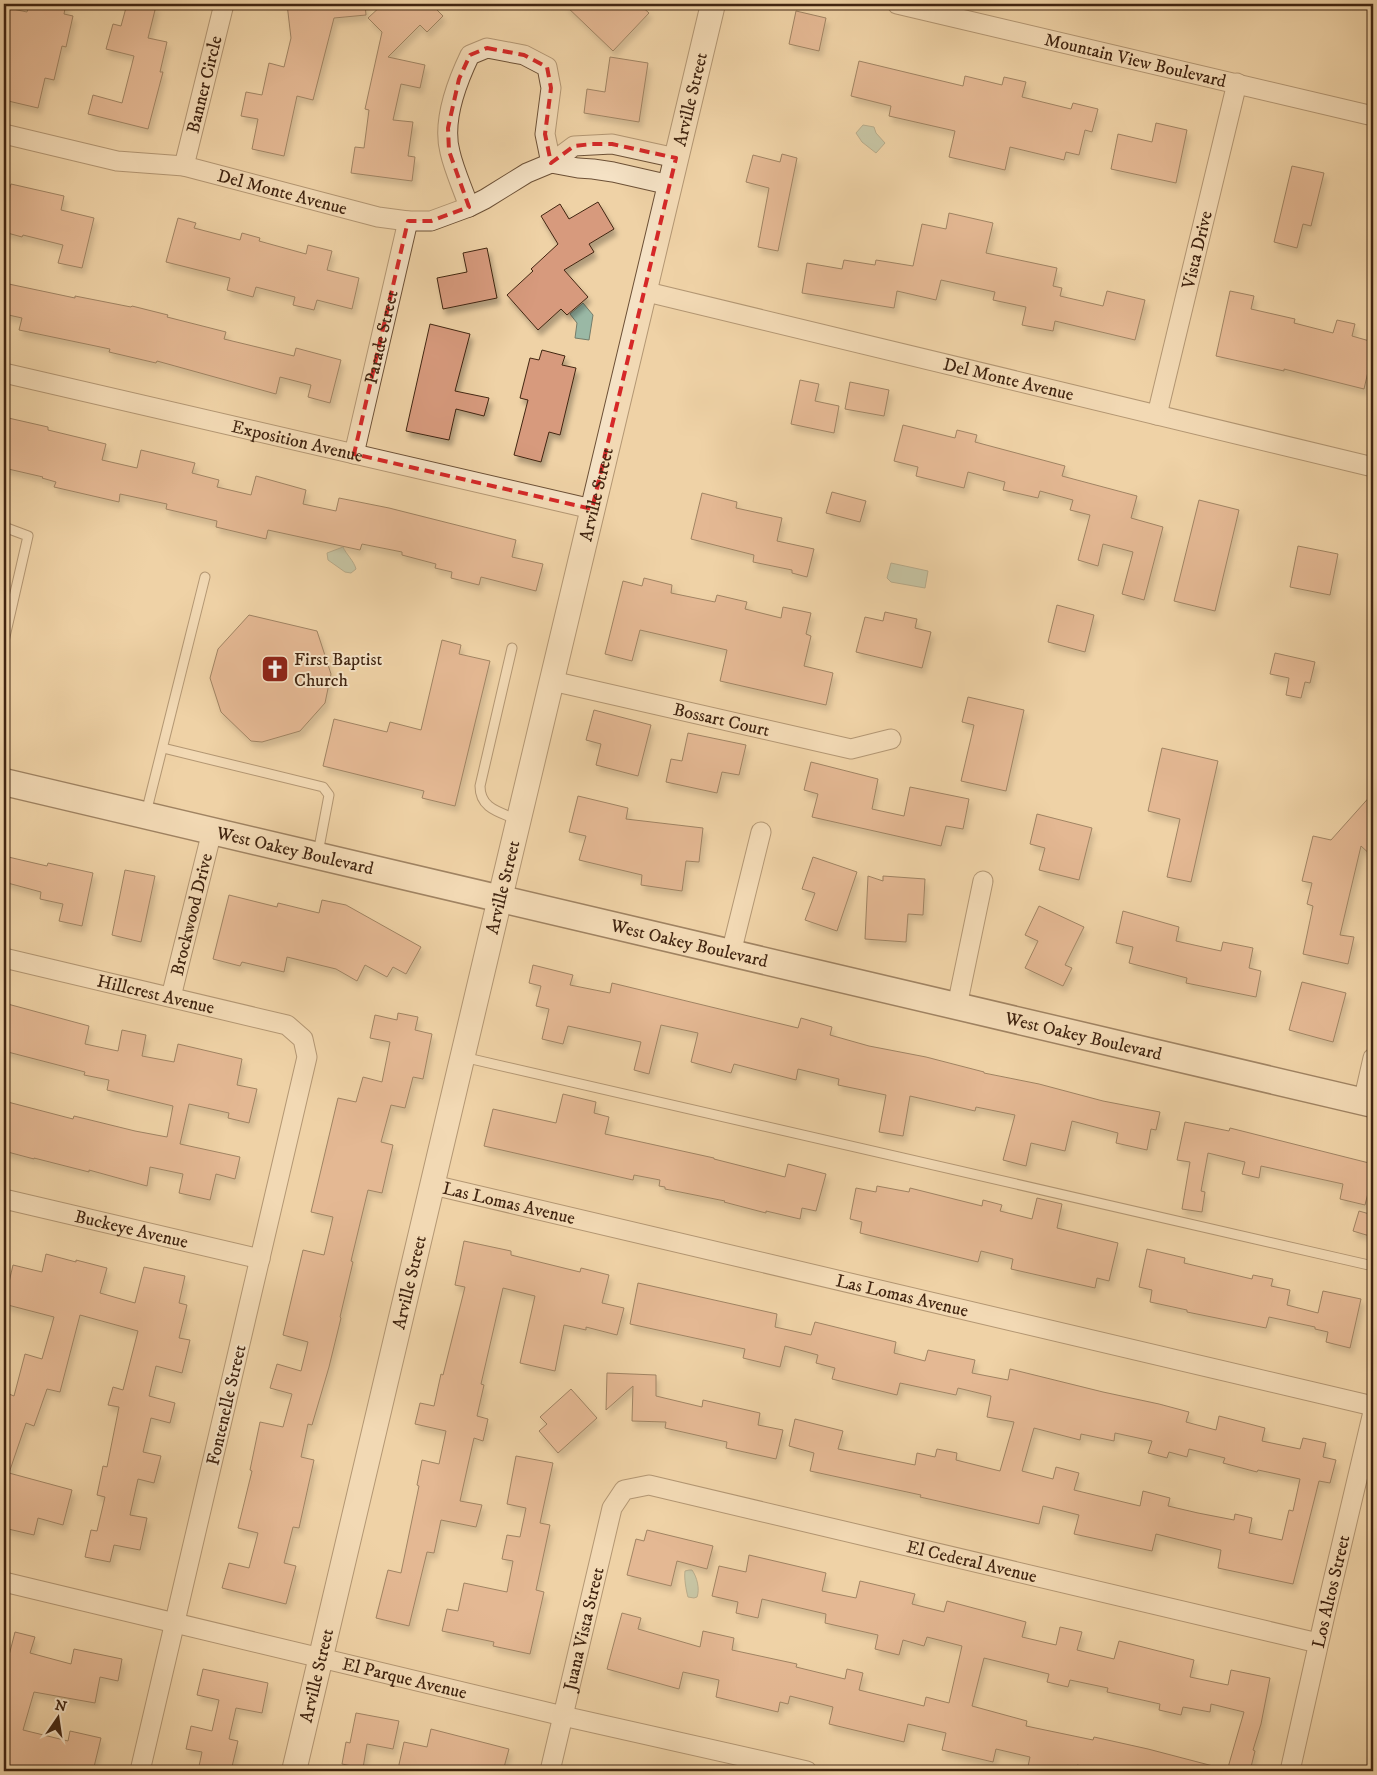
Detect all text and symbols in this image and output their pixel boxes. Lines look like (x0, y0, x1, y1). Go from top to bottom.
street label: Mountain View Boulevard (1042, 29, 1228, 93)
street label: Banner Circle (182, 34, 228, 136)
street label: Arville Street (669, 50, 713, 149)
street label: Del Monte Avenue (215, 165, 349, 220)
street label: Vista Drive (1178, 209, 1218, 292)
street label: Parade Street (361, 288, 404, 386)
street label: Del Monte Avenue (941, 354, 1076, 406)
street label: Exposition Avenue (229, 416, 365, 468)
street label: Arville Street (575, 445, 619, 544)
place label: First Baptist Church (294, 649, 382, 692)
church icon: First Baptist Church (260, 654, 290, 684)
street label: Bossart Court (671, 699, 772, 742)
street label: West Oakey Boulevard (213, 822, 376, 881)
street label: Arville Street (482, 838, 525, 937)
street label: Brockwood Drive (167, 851, 218, 978)
street label: West Oakey Boulevard (607, 915, 770, 973)
street label: Hillcrest Avenue (95, 970, 217, 1019)
street label: West Oakey Boulevard (1002, 1008, 1164, 1066)
street label: Las Lomas Avenue (440, 1178, 577, 1230)
street label: Buckeye Avenue (72, 1206, 190, 1254)
street label: Arville Street (389, 1233, 432, 1332)
street label: Las Lomas Avenue (834, 1270, 970, 1322)
street label: Fontenelle Street (202, 1343, 252, 1468)
street label: Los Altos Street (1308, 1533, 1356, 1650)
street label: El Cederal Avenue (904, 1536, 1039, 1588)
street label: Juana Vista Street (559, 1565, 610, 1695)
street label: Arville Street (296, 1627, 339, 1725)
street label: El Parque Avenue (340, 1653, 469, 1705)
north arrow (32, 1692, 82, 1742)
text: N (53, 1696, 69, 1716)

